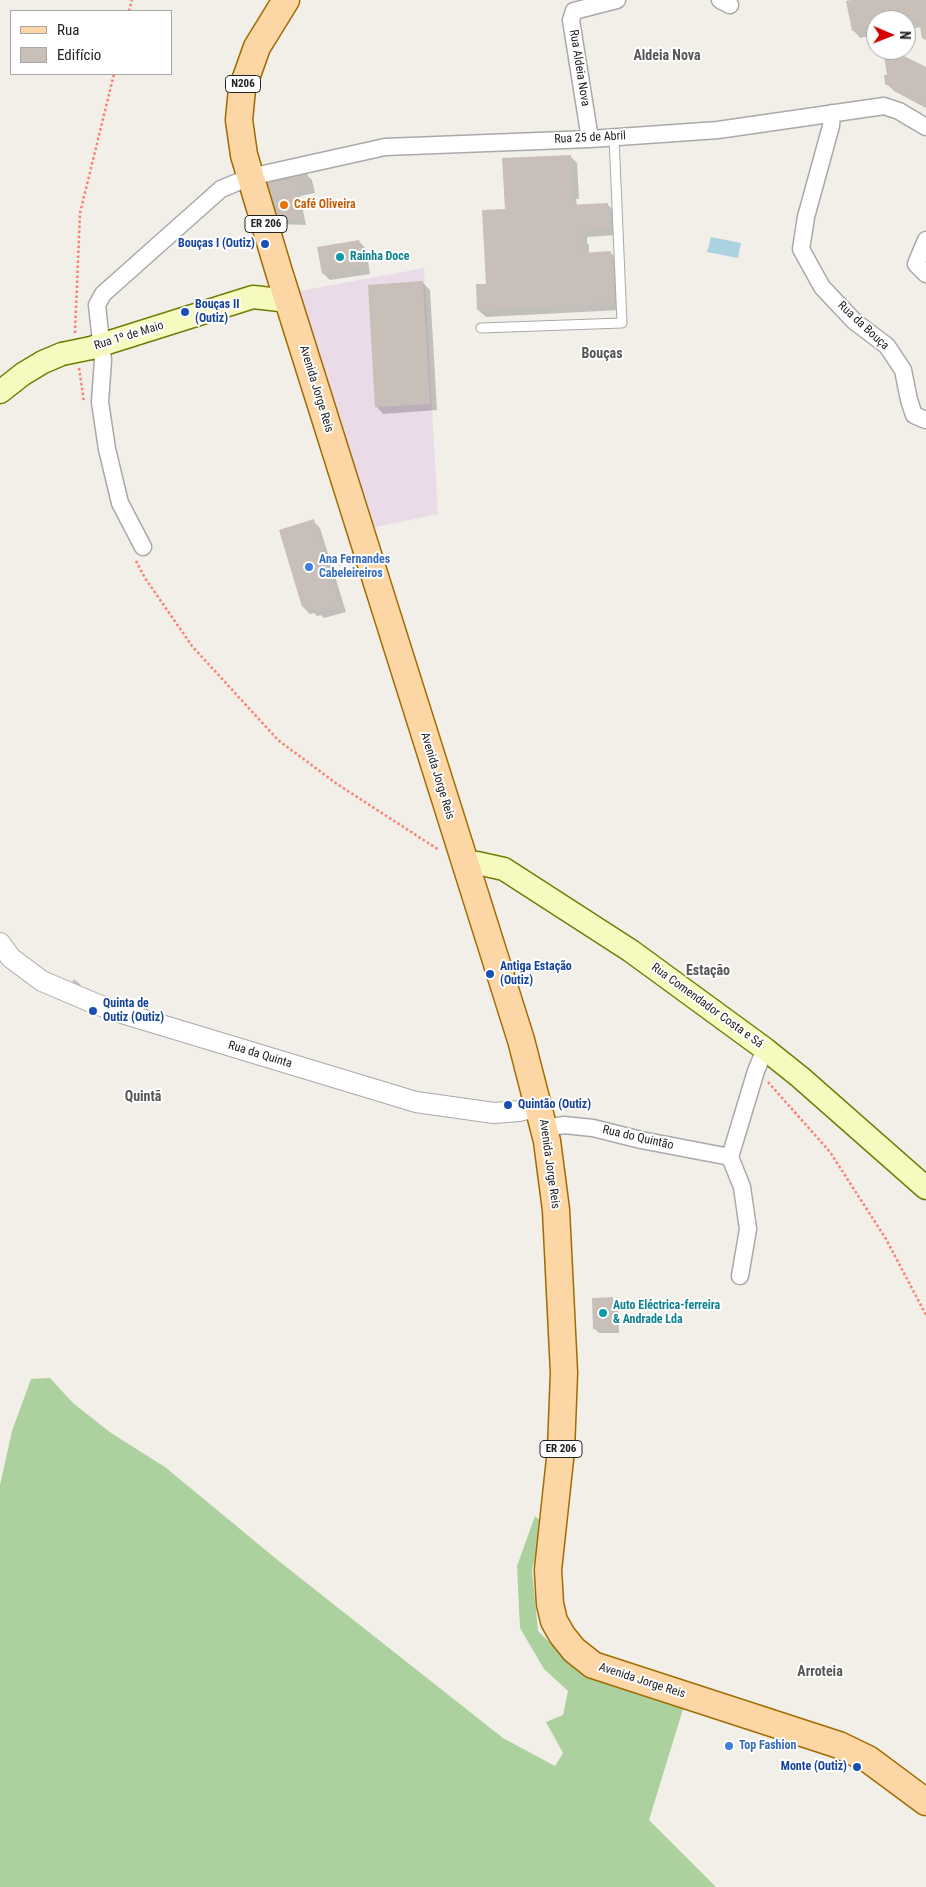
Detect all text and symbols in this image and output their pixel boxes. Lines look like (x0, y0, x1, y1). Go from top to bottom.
legend (10, 10, 172, 75)
north arrow (866, 10, 916, 60)
text: Rua (57, 21, 79, 39)
street label: Rua Aldeia Nova (566, 29, 592, 107)
text: N (897, 31, 913, 40)
text: Edifício (57, 46, 101, 64)
district label: Aldeia Nova (633, 48, 701, 64)
road number: N206 (226, 76, 260, 92)
street label: Rua 25 de Abril (554, 129, 626, 147)
place label: Café Oliveira (294, 198, 356, 212)
marker: Café Oliveira (278, 199, 290, 211)
road number: ER 206 (245, 215, 287, 232)
place label: Bouças I (Outiz) (178, 237, 255, 251)
marker: Bouças I (Outiz) (259, 238, 271, 250)
place label: Rainha Doce (350, 250, 410, 264)
marker: Rainha Doce (334, 251, 346, 263)
place label: Bouças II (Outiz) (195, 298, 239, 326)
street label: Rua da Bouça (834, 299, 892, 353)
marker: Bouças II (Outiz) (179, 306, 191, 318)
street label: Rua 1º de Maio (92, 319, 166, 353)
street label: Avenida Jorge Reis (296, 344, 336, 434)
district label: Bouças (581, 346, 623, 362)
place label: Ana Fernandes Cabeleireiros (319, 553, 390, 581)
marker: Ana Fernandes Cabeleireiros (303, 561, 315, 573)
street label: Avenida Jorge Reis (417, 731, 457, 821)
place label: Antiga Estação (Outiz) (500, 960, 572, 988)
street label: Rua Comendador Costa e Sá (648, 961, 766, 1051)
district label: Estação (686, 963, 730, 979)
marker: Antiga Estação (Outiz) (484, 968, 496, 980)
place label: Quinta de Outiz (Outiz) (103, 997, 164, 1025)
marker: Quinta de Outiz (Outiz) (87, 1005, 99, 1017)
street label: Rua da Quinta (226, 1038, 294, 1072)
district label: Quintã (125, 1089, 161, 1105)
place label: Quintão (Outiz) (518, 1098, 591, 1112)
marker: Quintão (Outiz) (502, 1099, 514, 1111)
street label: Avenida Jorge Reis (536, 1118, 562, 1210)
street label: Rua do Quintão (601, 1123, 675, 1153)
place label: Auto Eléctrica-ferreira & Andrade Lda (613, 1299, 720, 1327)
marker: Auto Eléctrica-ferreira & Andrade Lda (597, 1307, 609, 1319)
road number: ER 206 (540, 1440, 582, 1458)
street label: Avenida Jorge Reis (597, 1660, 687, 1702)
district label: Arroteia (797, 1664, 843, 1680)
place label: Top Fashion (739, 1739, 796, 1753)
marker: Top Fashion (723, 1740, 735, 1752)
place label: Monte (Outiz) (781, 1760, 847, 1774)
marker: Monte (Outiz) (851, 1761, 863, 1773)

